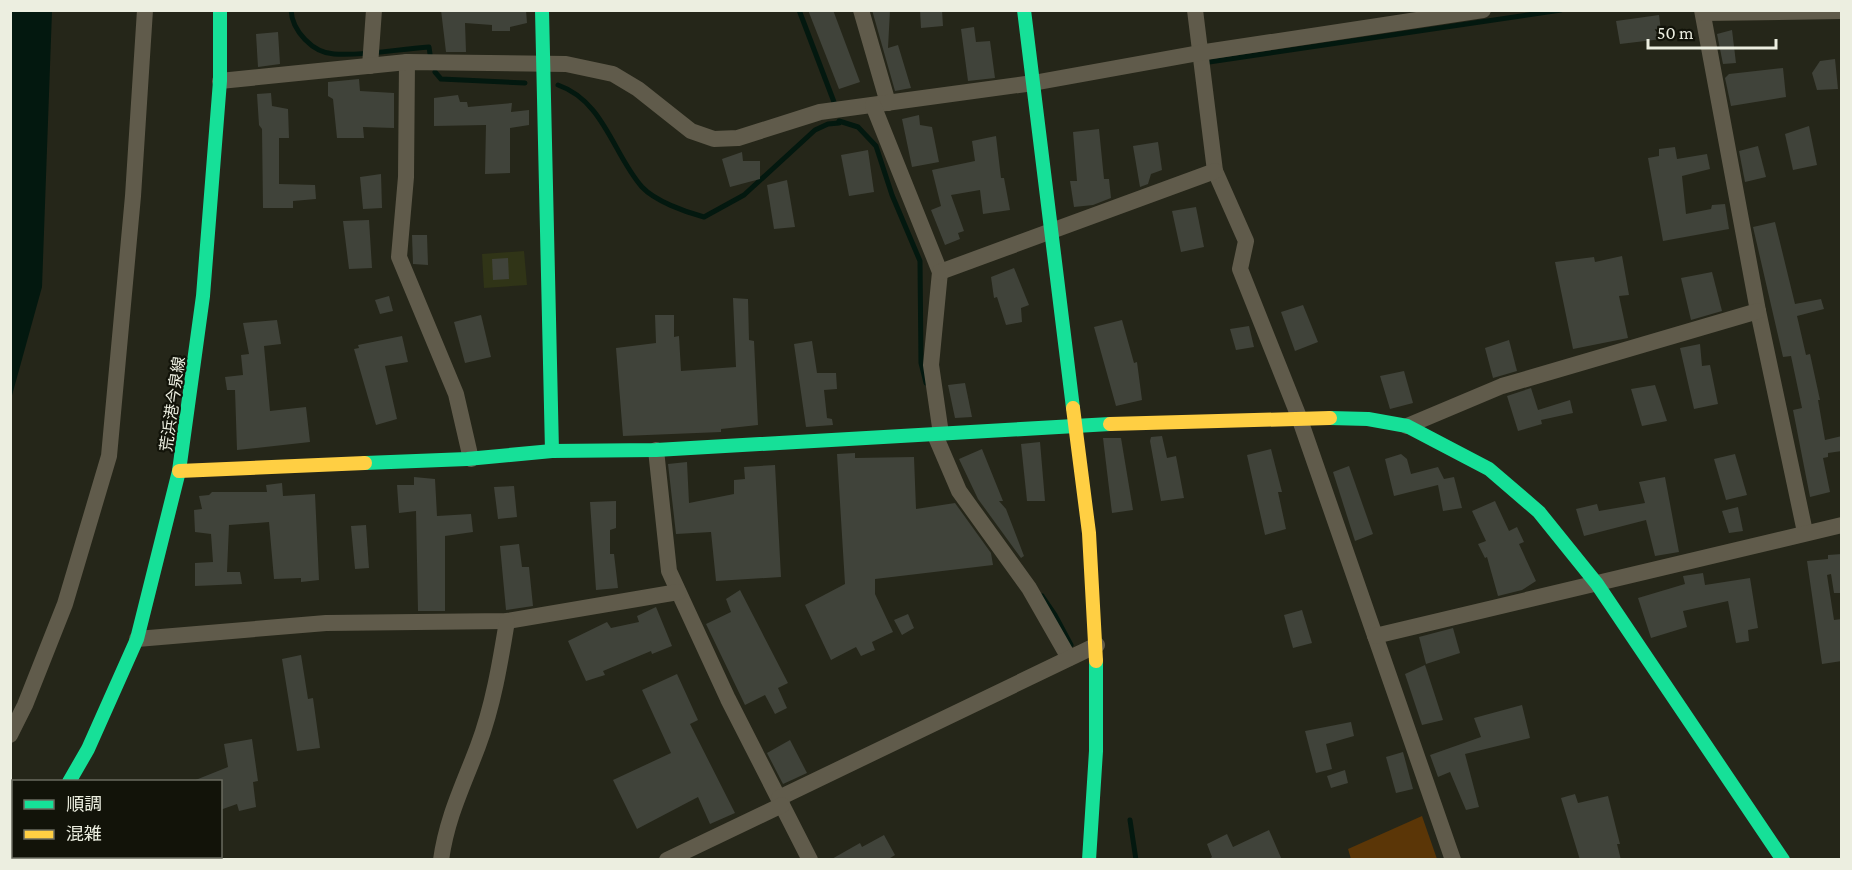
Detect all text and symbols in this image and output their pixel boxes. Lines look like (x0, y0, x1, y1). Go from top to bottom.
scale bar (1648, 12, 1776, 50)
text: 50 m (1657, 23, 1694, 43)
street label: 荒浜港今泉線 (157, 355, 188, 453)
legend (12, 780, 222, 858)
text: 順調 (66, 794, 102, 814)
text: 混雑 (66, 824, 102, 844)

